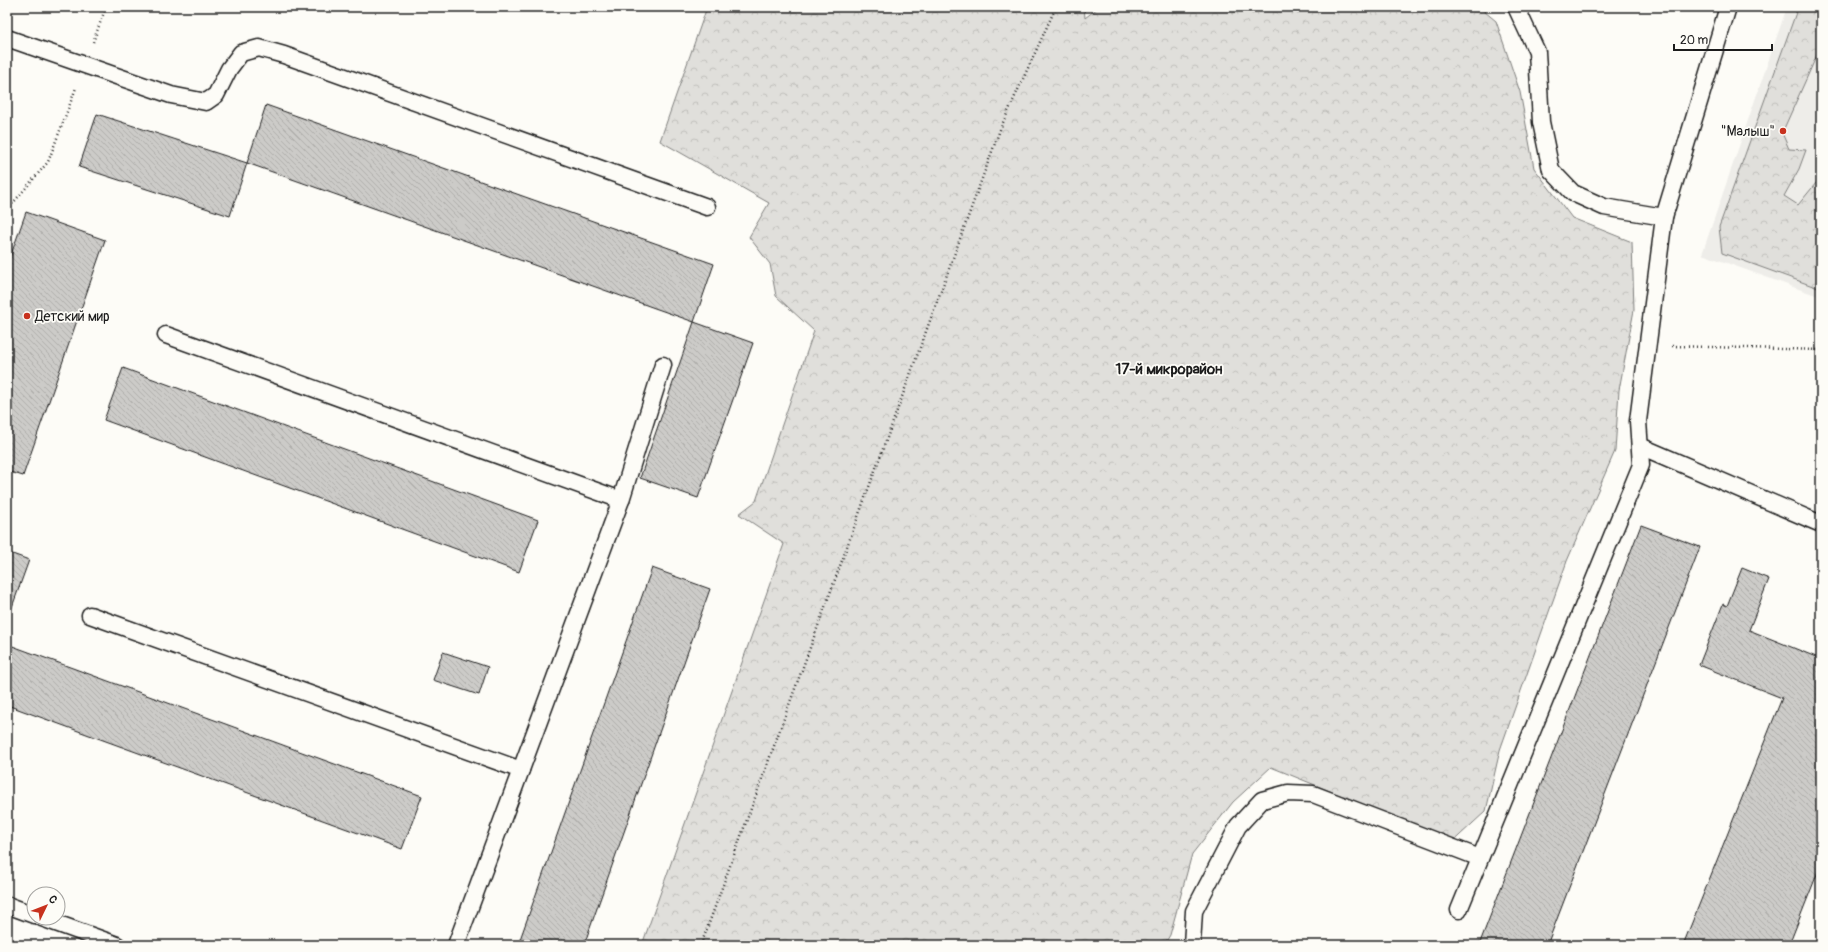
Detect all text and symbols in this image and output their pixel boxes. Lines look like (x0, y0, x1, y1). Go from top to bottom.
scale bar (1674, 26, 1772, 52)
text: 20 m (1680, 33, 1709, 48)
place label: "Малыш" (1721, 123, 1775, 140)
marker: "Малыш" (1778, 126, 1788, 136)
place label: Детский мир (34, 308, 110, 325)
marker: Детский мир (22, 311, 32, 321)
district label: 17-й микрорайон (1116, 360, 1223, 379)
north arrow (26, 886, 66, 926)
text: С (46, 893, 60, 907)

